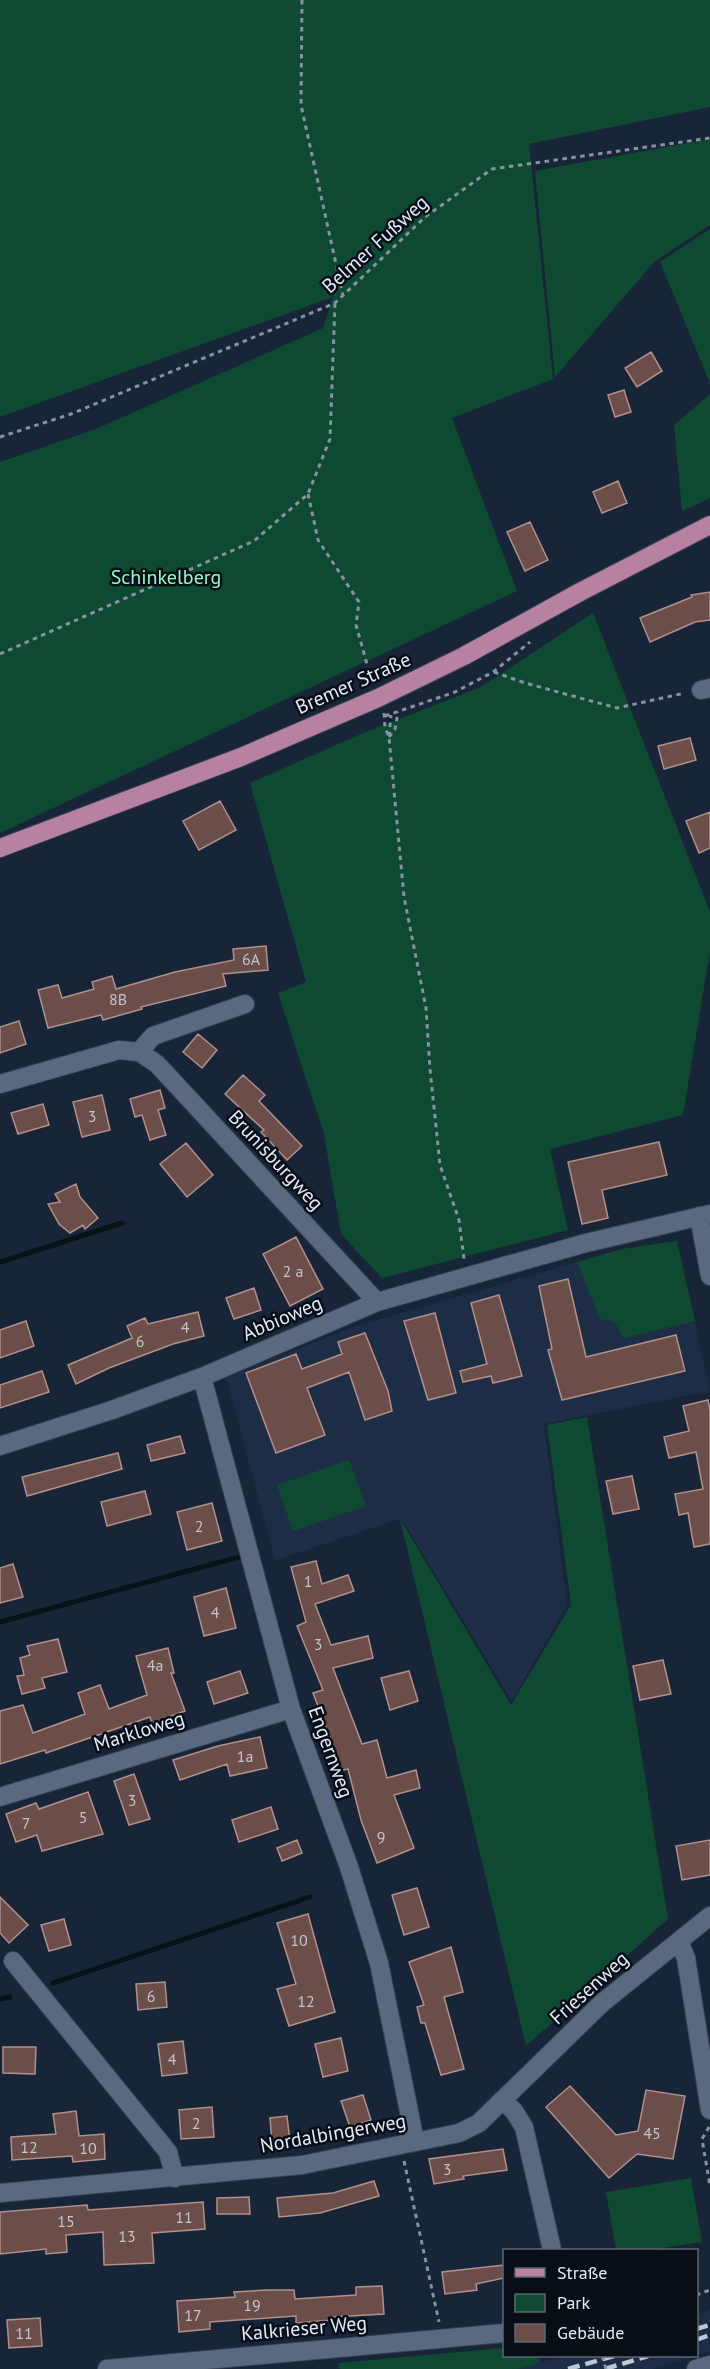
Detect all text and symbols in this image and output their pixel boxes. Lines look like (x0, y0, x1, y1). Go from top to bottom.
street label: Belmer Fußweg (316, 189, 434, 299)
park label: Schinkelberg (111, 564, 221, 590)
street label: Bremer Straße (291, 646, 415, 720)
house number: 6A (242, 949, 261, 969)
house number: 8B (109, 989, 127, 1009)
street label: Brunisburgweg (223, 1104, 329, 1216)
house number: 3 (88, 1106, 96, 1126)
house number: 2 a (283, 1261, 303, 1281)
street label: Abbioweg (238, 1290, 326, 1346)
house number: 4 (181, 1317, 190, 1337)
house number: 6 (136, 1331, 144, 1351)
house number: 2 (195, 1516, 203, 1536)
house number: 1 (304, 1571, 312, 1591)
house number: 4 (211, 1602, 220, 1622)
house number: 3 (314, 1634, 322, 1654)
house number: 4a (147, 1655, 163, 1675)
street label: Engernweg (302, 1703, 360, 1801)
street label: Markloweg (90, 1705, 188, 1757)
house number: 1a (237, 1746, 253, 1766)
house number: 3 (128, 1790, 136, 1810)
house number: 5 (79, 1807, 87, 1827)
house number: 7 (22, 1813, 30, 1833)
house number: 9 (377, 1827, 385, 1847)
house number: 10 (290, 1930, 308, 1950)
street label: Friesenweg (544, 1946, 634, 2030)
house number: 6 (147, 1986, 155, 2006)
house number: 12 (297, 1991, 315, 2011)
house number: 4 (168, 2049, 177, 2069)
street label: Nordalbingerweg (258, 2107, 408, 2159)
house number: 2 (192, 2113, 200, 2133)
house number: 45 (643, 2123, 661, 2143)
house number: 12 (20, 2137, 38, 2157)
house number: 10 (79, 2138, 97, 2158)
house number: 3 (443, 2159, 451, 2179)
house number: 11 (175, 2207, 193, 2227)
house number: 15 (57, 2211, 75, 2231)
house number: 13 (118, 2226, 136, 2246)
legend (503, 2249, 698, 2357)
text: Straße (557, 2261, 608, 2284)
text: Park (557, 2291, 590, 2314)
house number: 19 (243, 2295, 261, 2315)
house number: 17 (184, 2305, 202, 2325)
street label: Kalkrieser Weg (240, 2310, 368, 2346)
text: Gebäude (557, 2321, 624, 2344)
house number: 11 (15, 2323, 33, 2343)

